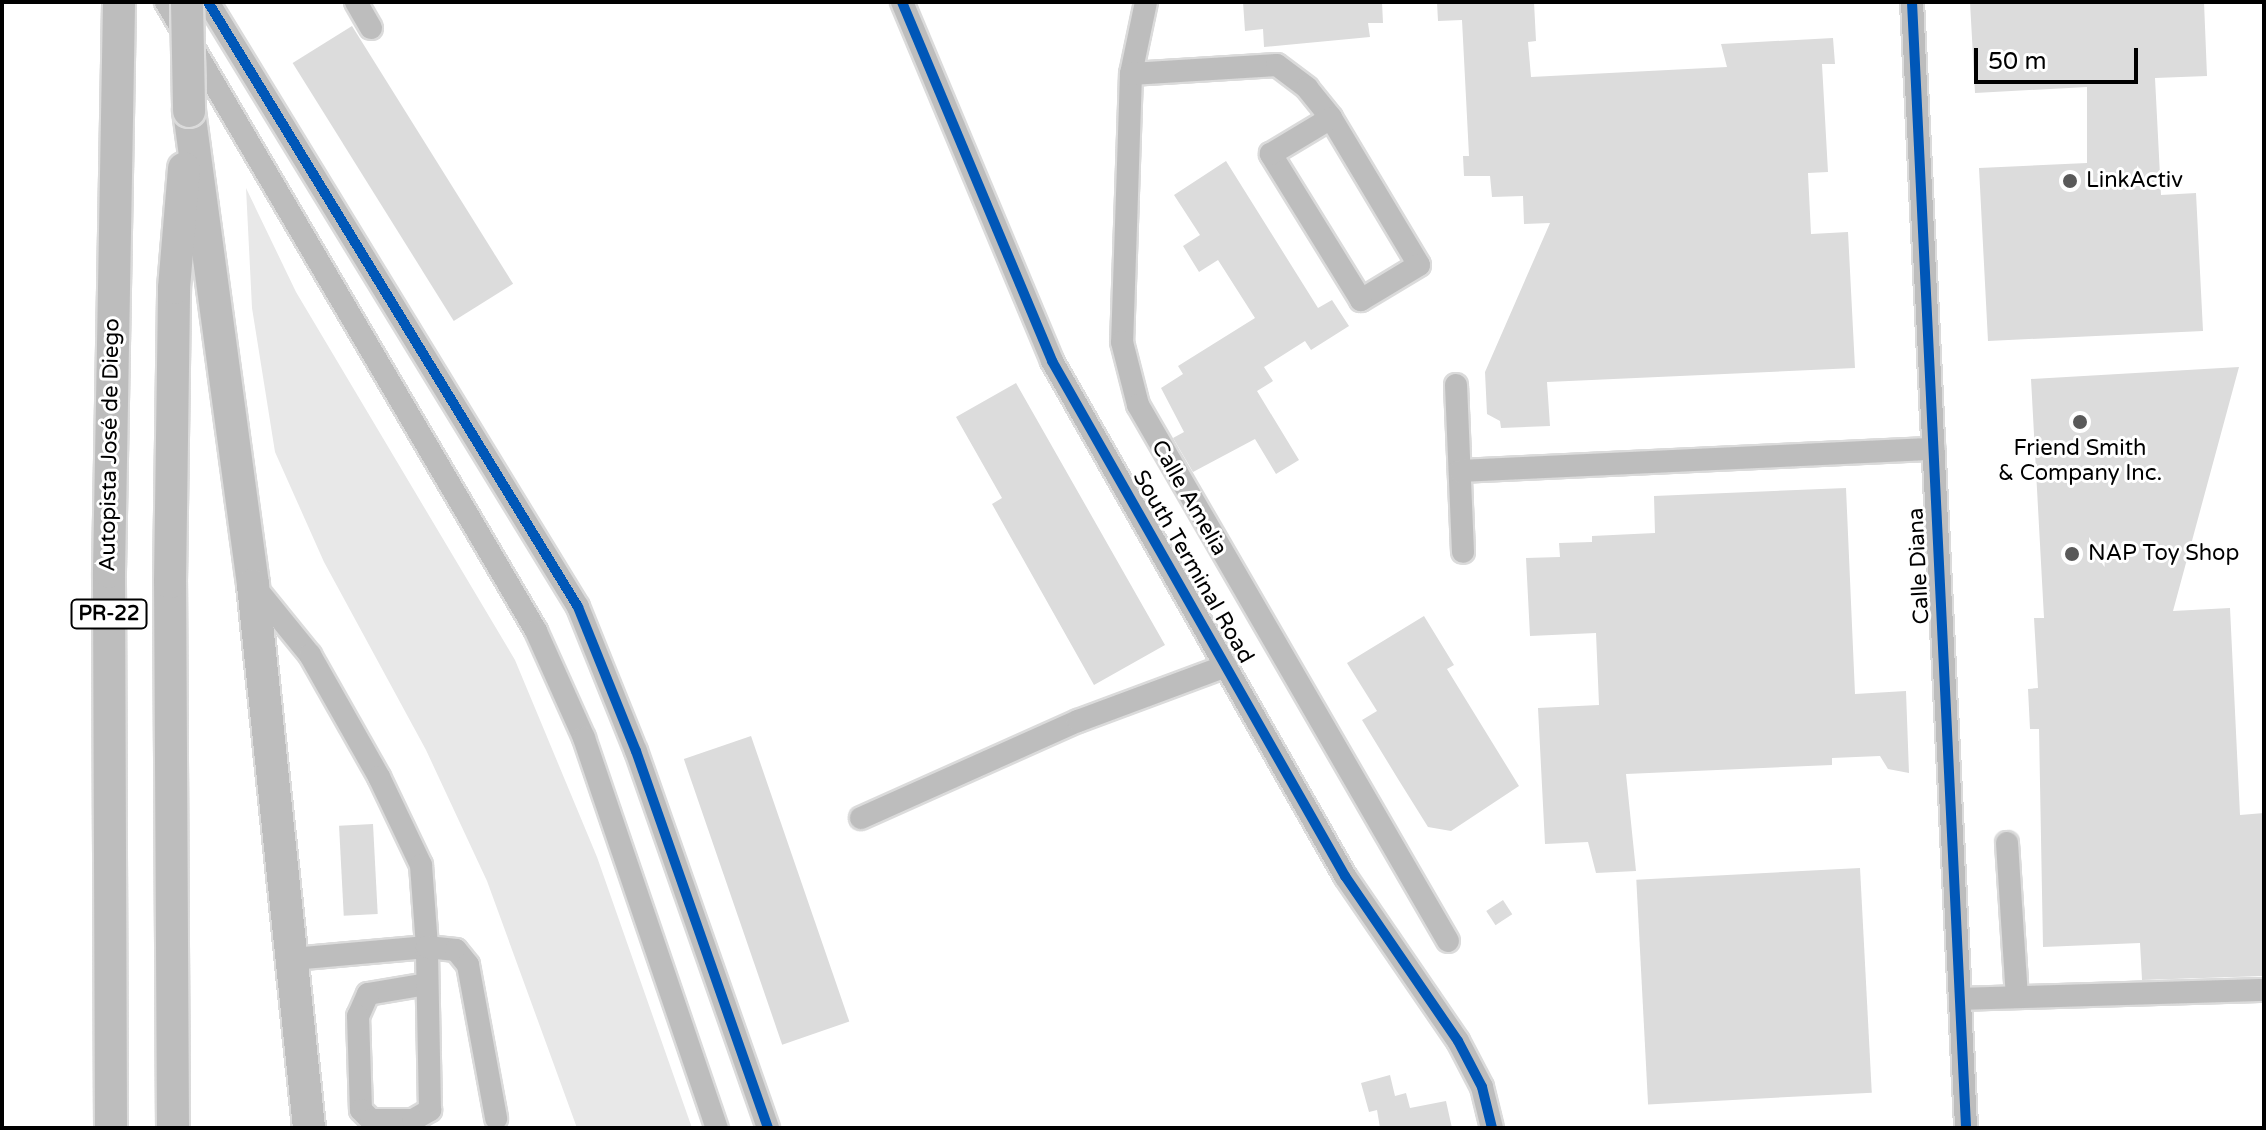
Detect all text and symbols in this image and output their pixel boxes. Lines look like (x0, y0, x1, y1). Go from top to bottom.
scale bar (1978, 32, 2142, 82)
text: 50 m (1988, 47, 2046, 76)
place label: LinkActiv (2086, 168, 2183, 194)
marker: LinkActiv (2061, 172, 2079, 190)
street label: Autopista José de Diego (95, 318, 125, 572)
marker: Friend Smith & Company Inc. (2071, 413, 2089, 431)
place label: Friend Smith & Company Inc. (1998, 435, 2162, 486)
street label: Calle Amelia (1145, 436, 1233, 560)
street label: South Terminal Road (1127, 466, 1259, 668)
street label: Calle Diana (1903, 507, 1935, 625)
place label: NAP Toy Shop (2088, 541, 2239, 567)
marker: NAP Toy Shop (2063, 545, 2081, 563)
road number: PR-22 (69, 598, 149, 630)

